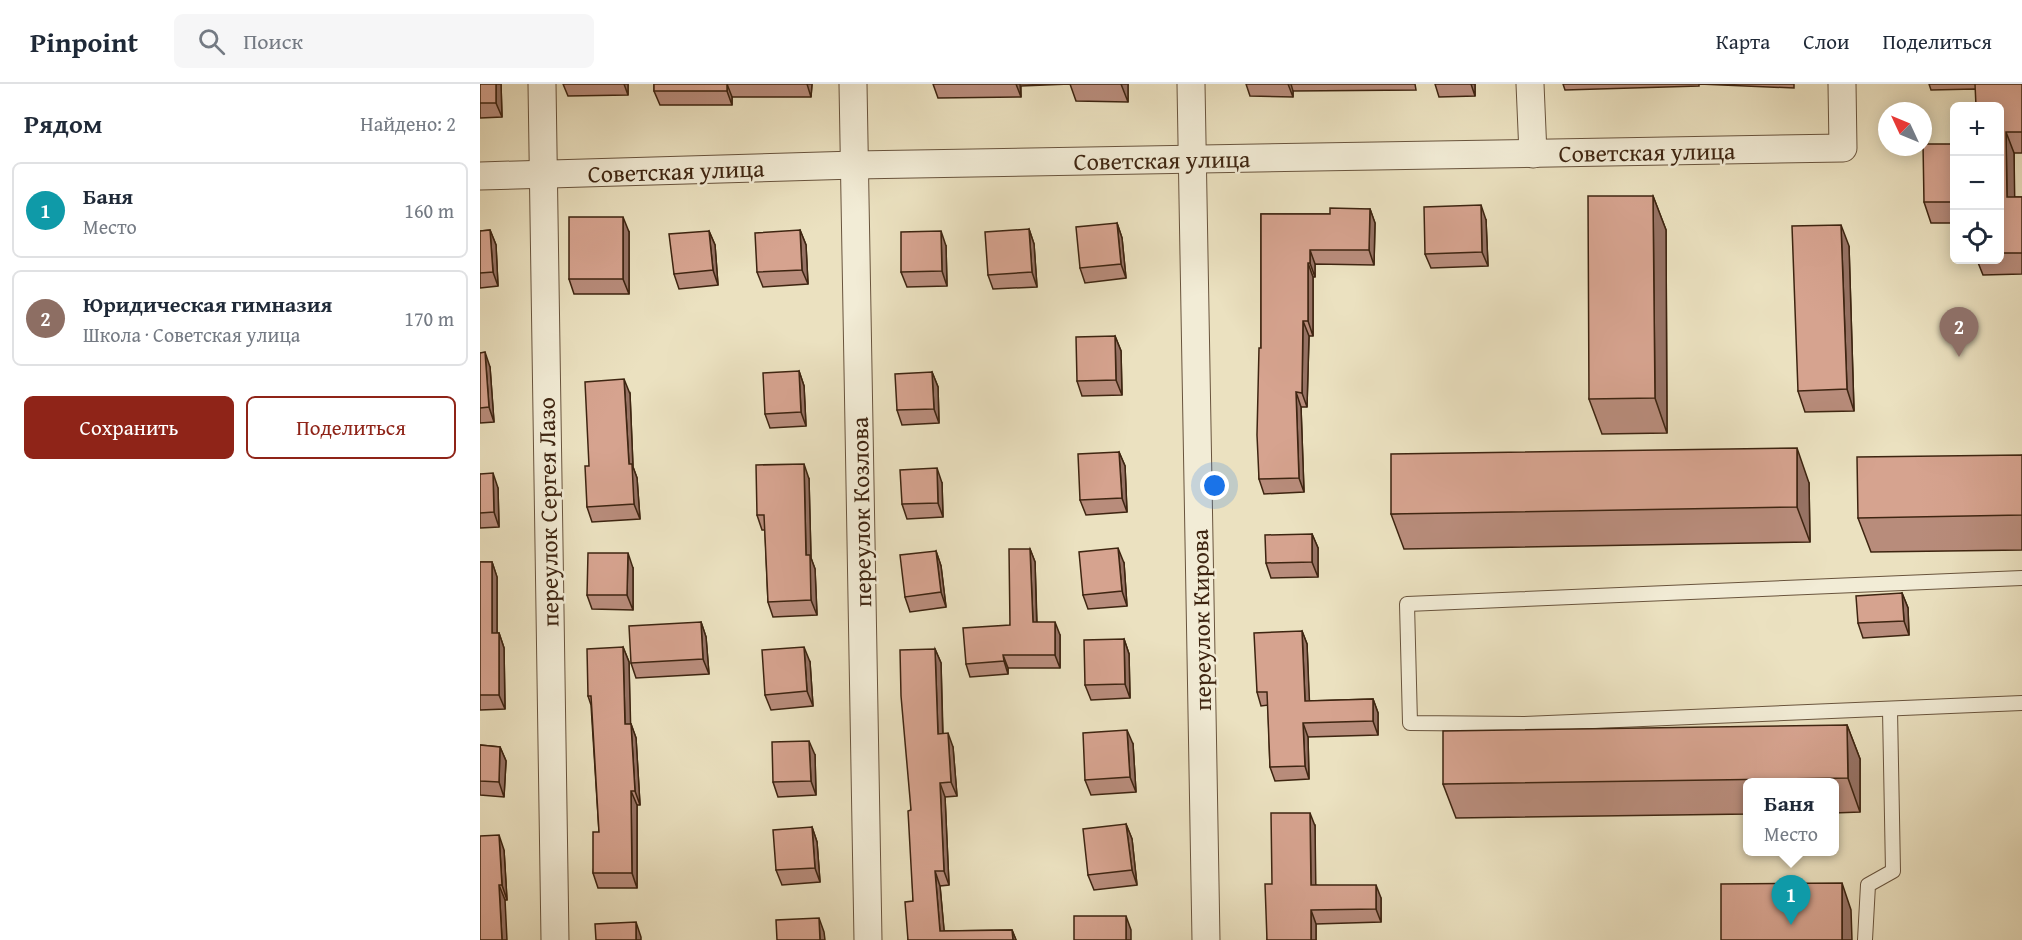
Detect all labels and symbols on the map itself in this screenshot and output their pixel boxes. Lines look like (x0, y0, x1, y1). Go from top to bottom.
north arrow (1878, 102, 1932, 156)
street label: Советская улица (1558, 133, 1736, 171)
street label: Советская улица (1073, 141, 1251, 179)
street label: Советская улица (587, 150, 765, 192)
pin: 2 (1940, 308, 1978, 357)
street label: переулок Сергея Лазо (528, 397, 568, 627)
street label: переулок Козлова (842, 416, 880, 608)
your location (1200, 471, 1229, 500)
street label: переулок Кирова (1182, 528, 1220, 711)
pin: 1 (1772, 876, 1810, 925)

